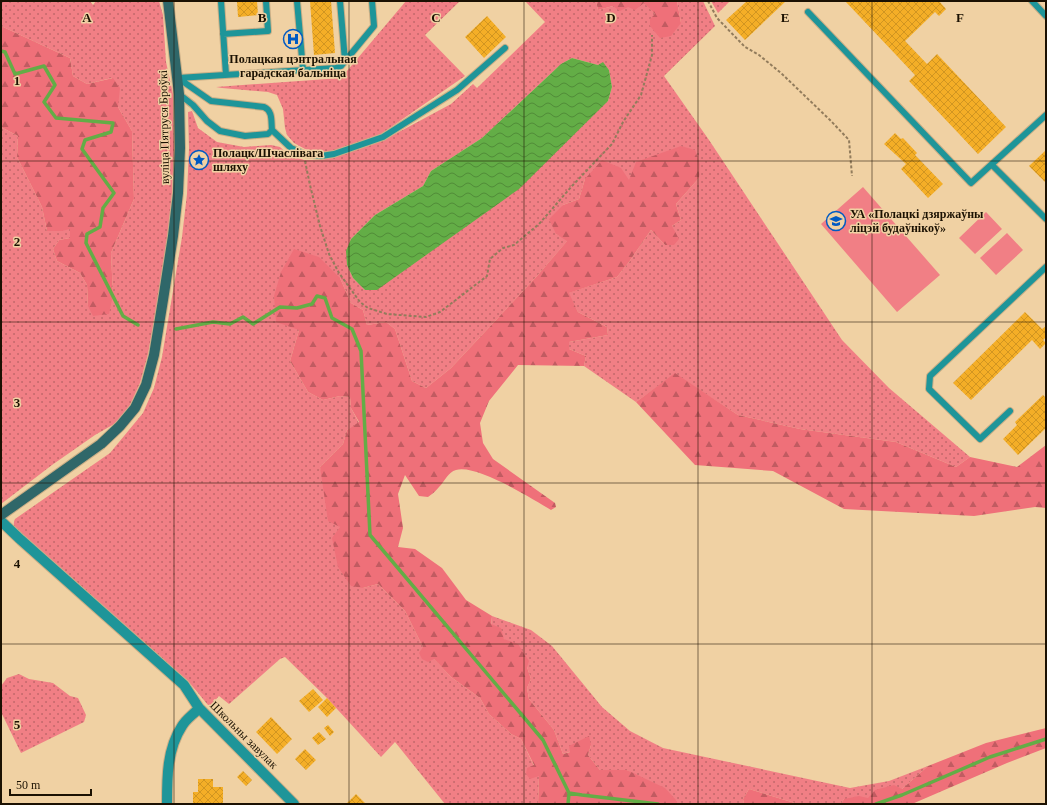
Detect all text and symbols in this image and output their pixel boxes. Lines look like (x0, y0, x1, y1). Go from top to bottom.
text: A (82, 10, 92, 25)
text: B (258, 10, 267, 25)
text: C (431, 10, 441, 25)
text: D (606, 10, 616, 25)
text: E (781, 10, 789, 25)
text: F (956, 10, 964, 25)
hospital icon: Полацкая цэнтральная гарадская бальніца (282, 28, 304, 50)
place label: Полацкая цэнтральная гарадская бальніца (229, 52, 357, 80)
street label: вуліца Пятруся Броўкі (156, 69, 172, 184)
text: 1 (14, 73, 20, 88)
place label: Полацк/Шчаслівага шляху (213, 146, 323, 174)
place icon: Полацк/Шчаслівага шляху (188, 149, 210, 171)
place label: УА «Полацкі дзяржаўны ліцэй будаўнікоў» (850, 207, 984, 235)
school or university icon: УА «Полацкі дзяржаўны ліцэй будаўнікоў» (825, 210, 847, 232)
text: 2 (14, 234, 20, 249)
text: 3 (14, 395, 21, 410)
text: 4 (14, 556, 21, 571)
street label: Школьны завулак (207, 698, 281, 772)
text: 5 (14, 717, 21, 732)
scale bar (10, 771, 91, 797)
text: 50 m (16, 778, 41, 792)

